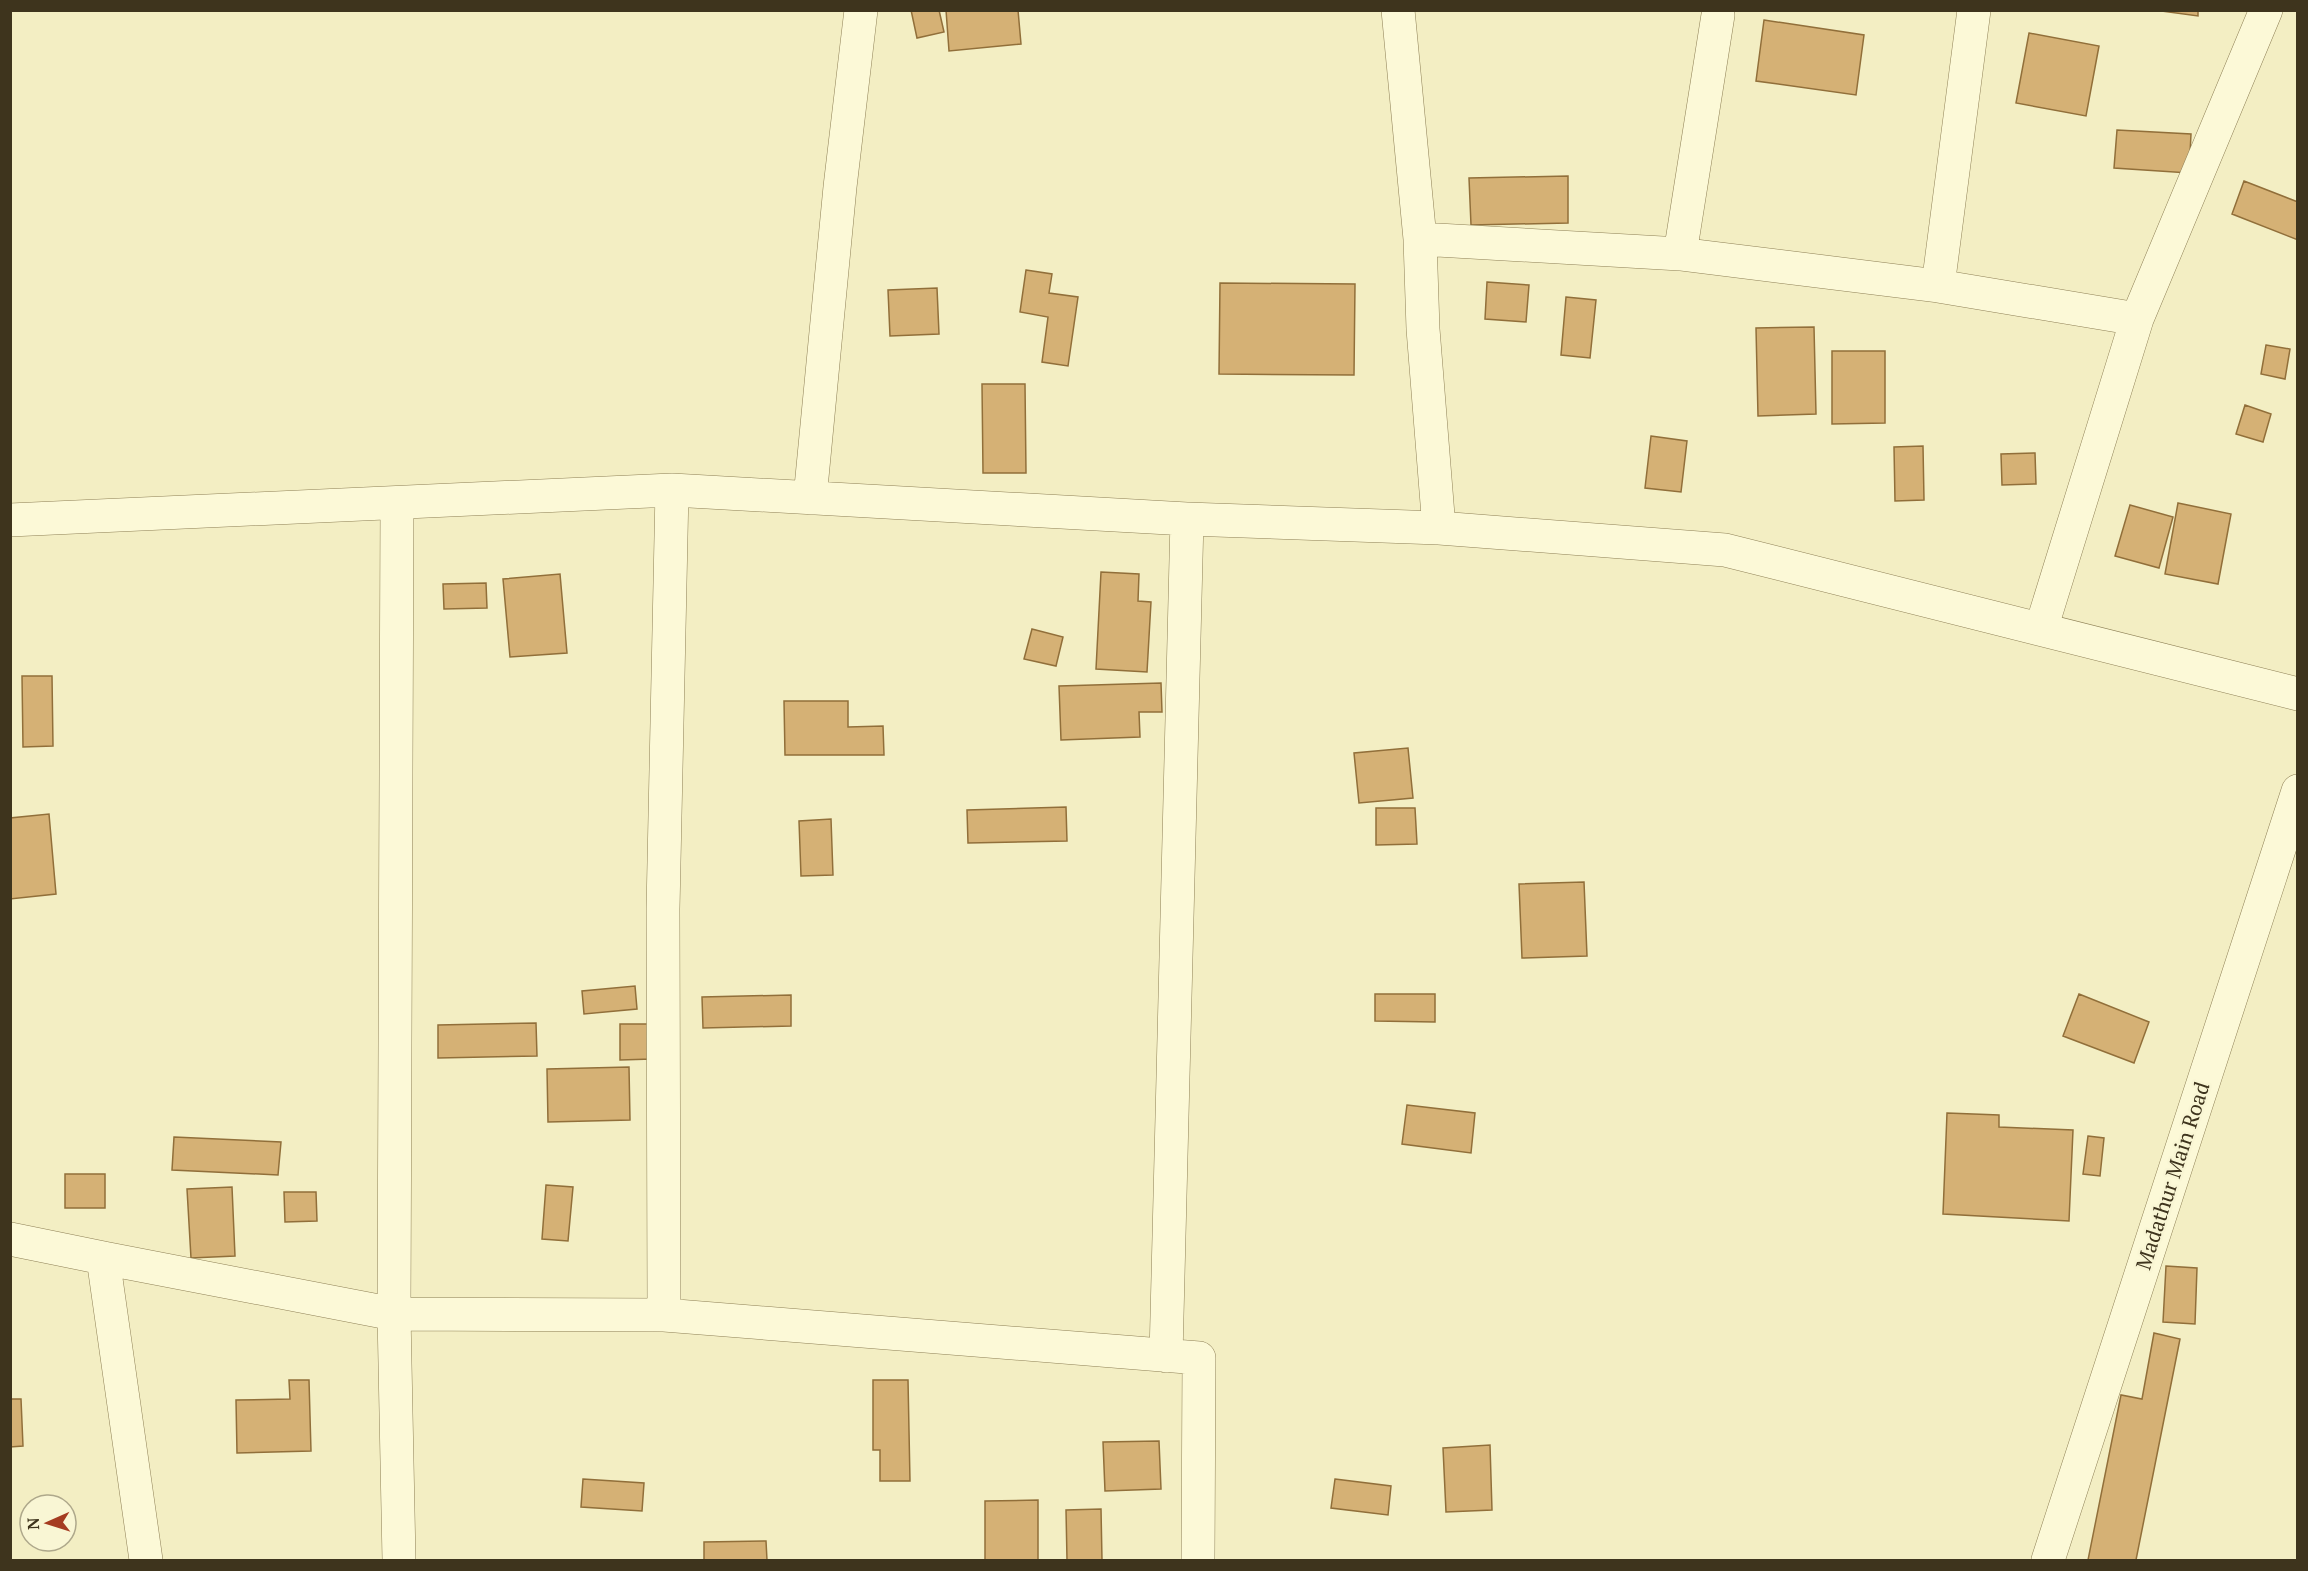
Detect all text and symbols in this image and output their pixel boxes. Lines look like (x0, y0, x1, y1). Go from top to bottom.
street label: Madathur Main Road (2128, 1078, 2216, 1273)
north arrow (18, 1493, 78, 1553)
text: N (22, 1517, 44, 1530)

